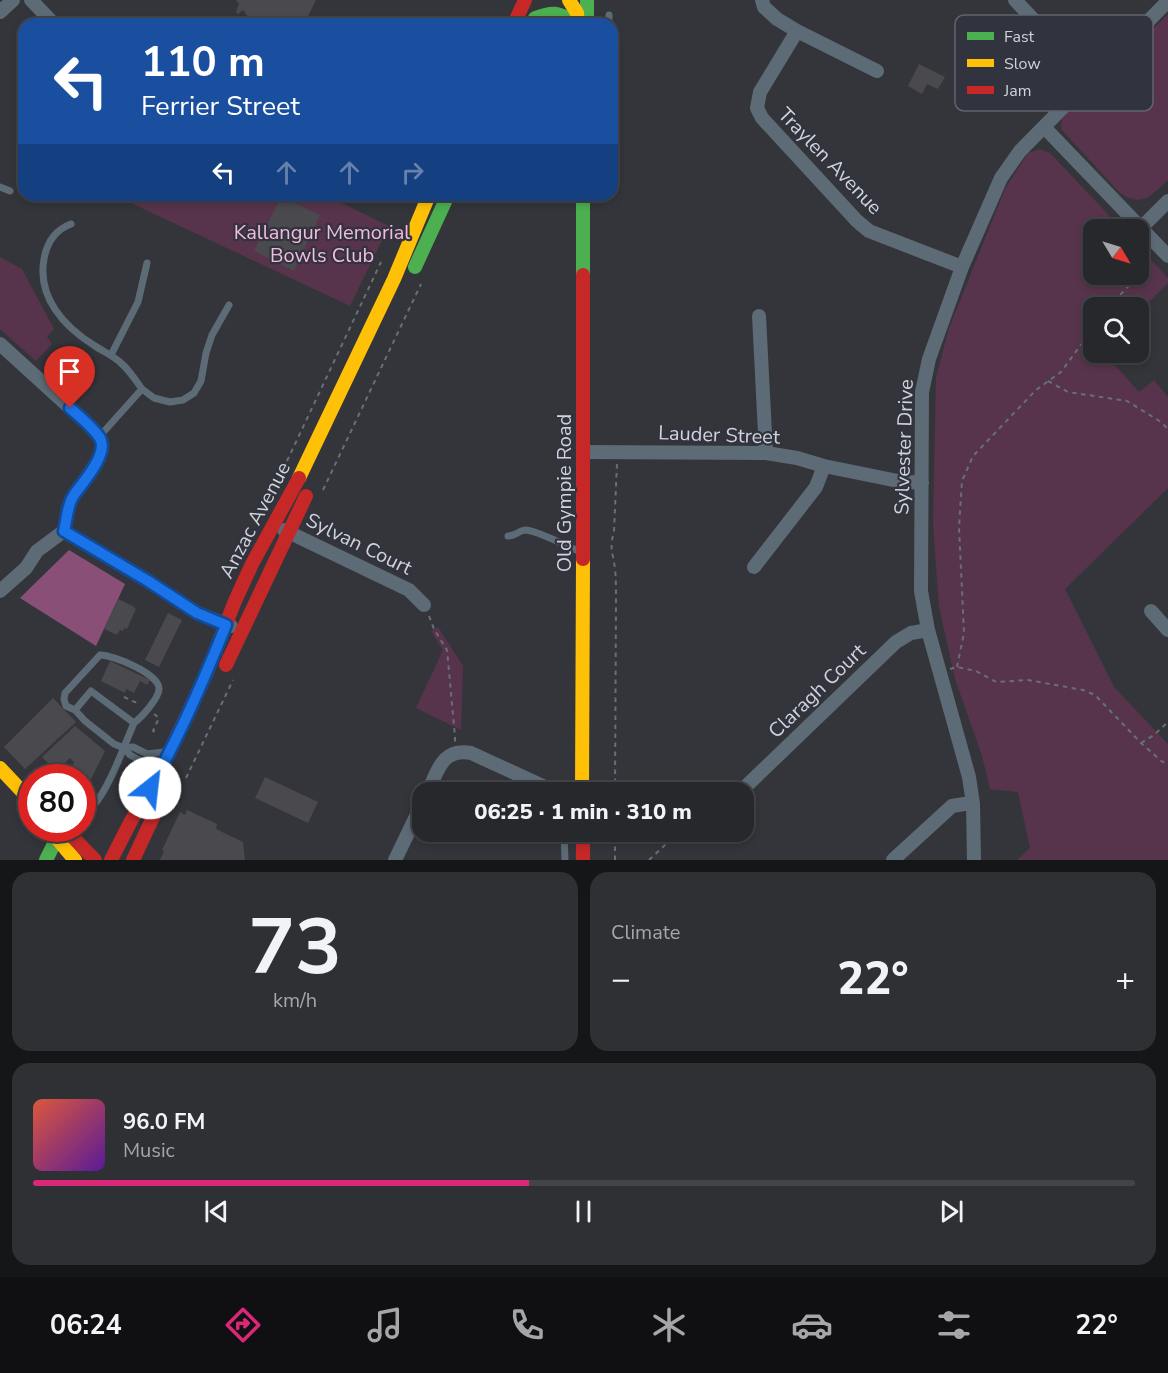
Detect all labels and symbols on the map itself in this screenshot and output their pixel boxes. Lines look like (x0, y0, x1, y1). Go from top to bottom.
legend (955, 15, 1153, 111)
text: Fast (1004, 26, 1035, 48)
text: Slow (1004, 53, 1041, 75)
text: Jam (1003, 80, 1031, 102)
street label: Traylen Avenue (772, 101, 888, 221)
park label: Kallangur Memorial Bowls Club (234, 219, 410, 269)
north arrow (1083, 219, 1149, 285)
pin (44, 346, 95, 408)
street label: Sylvester Drive (888, 379, 920, 515)
street label: Old Gympie Road (551, 414, 578, 572)
street label: Lauder Street (658, 419, 781, 451)
street label: Anzac Avenue (213, 457, 297, 583)
street label: Sylvan Court (301, 507, 418, 582)
street label: Claragh Court (762, 637, 872, 744)
position arrow (118, 756, 182, 820)
speed limit sign: 80 (18, 764, 96, 842)

